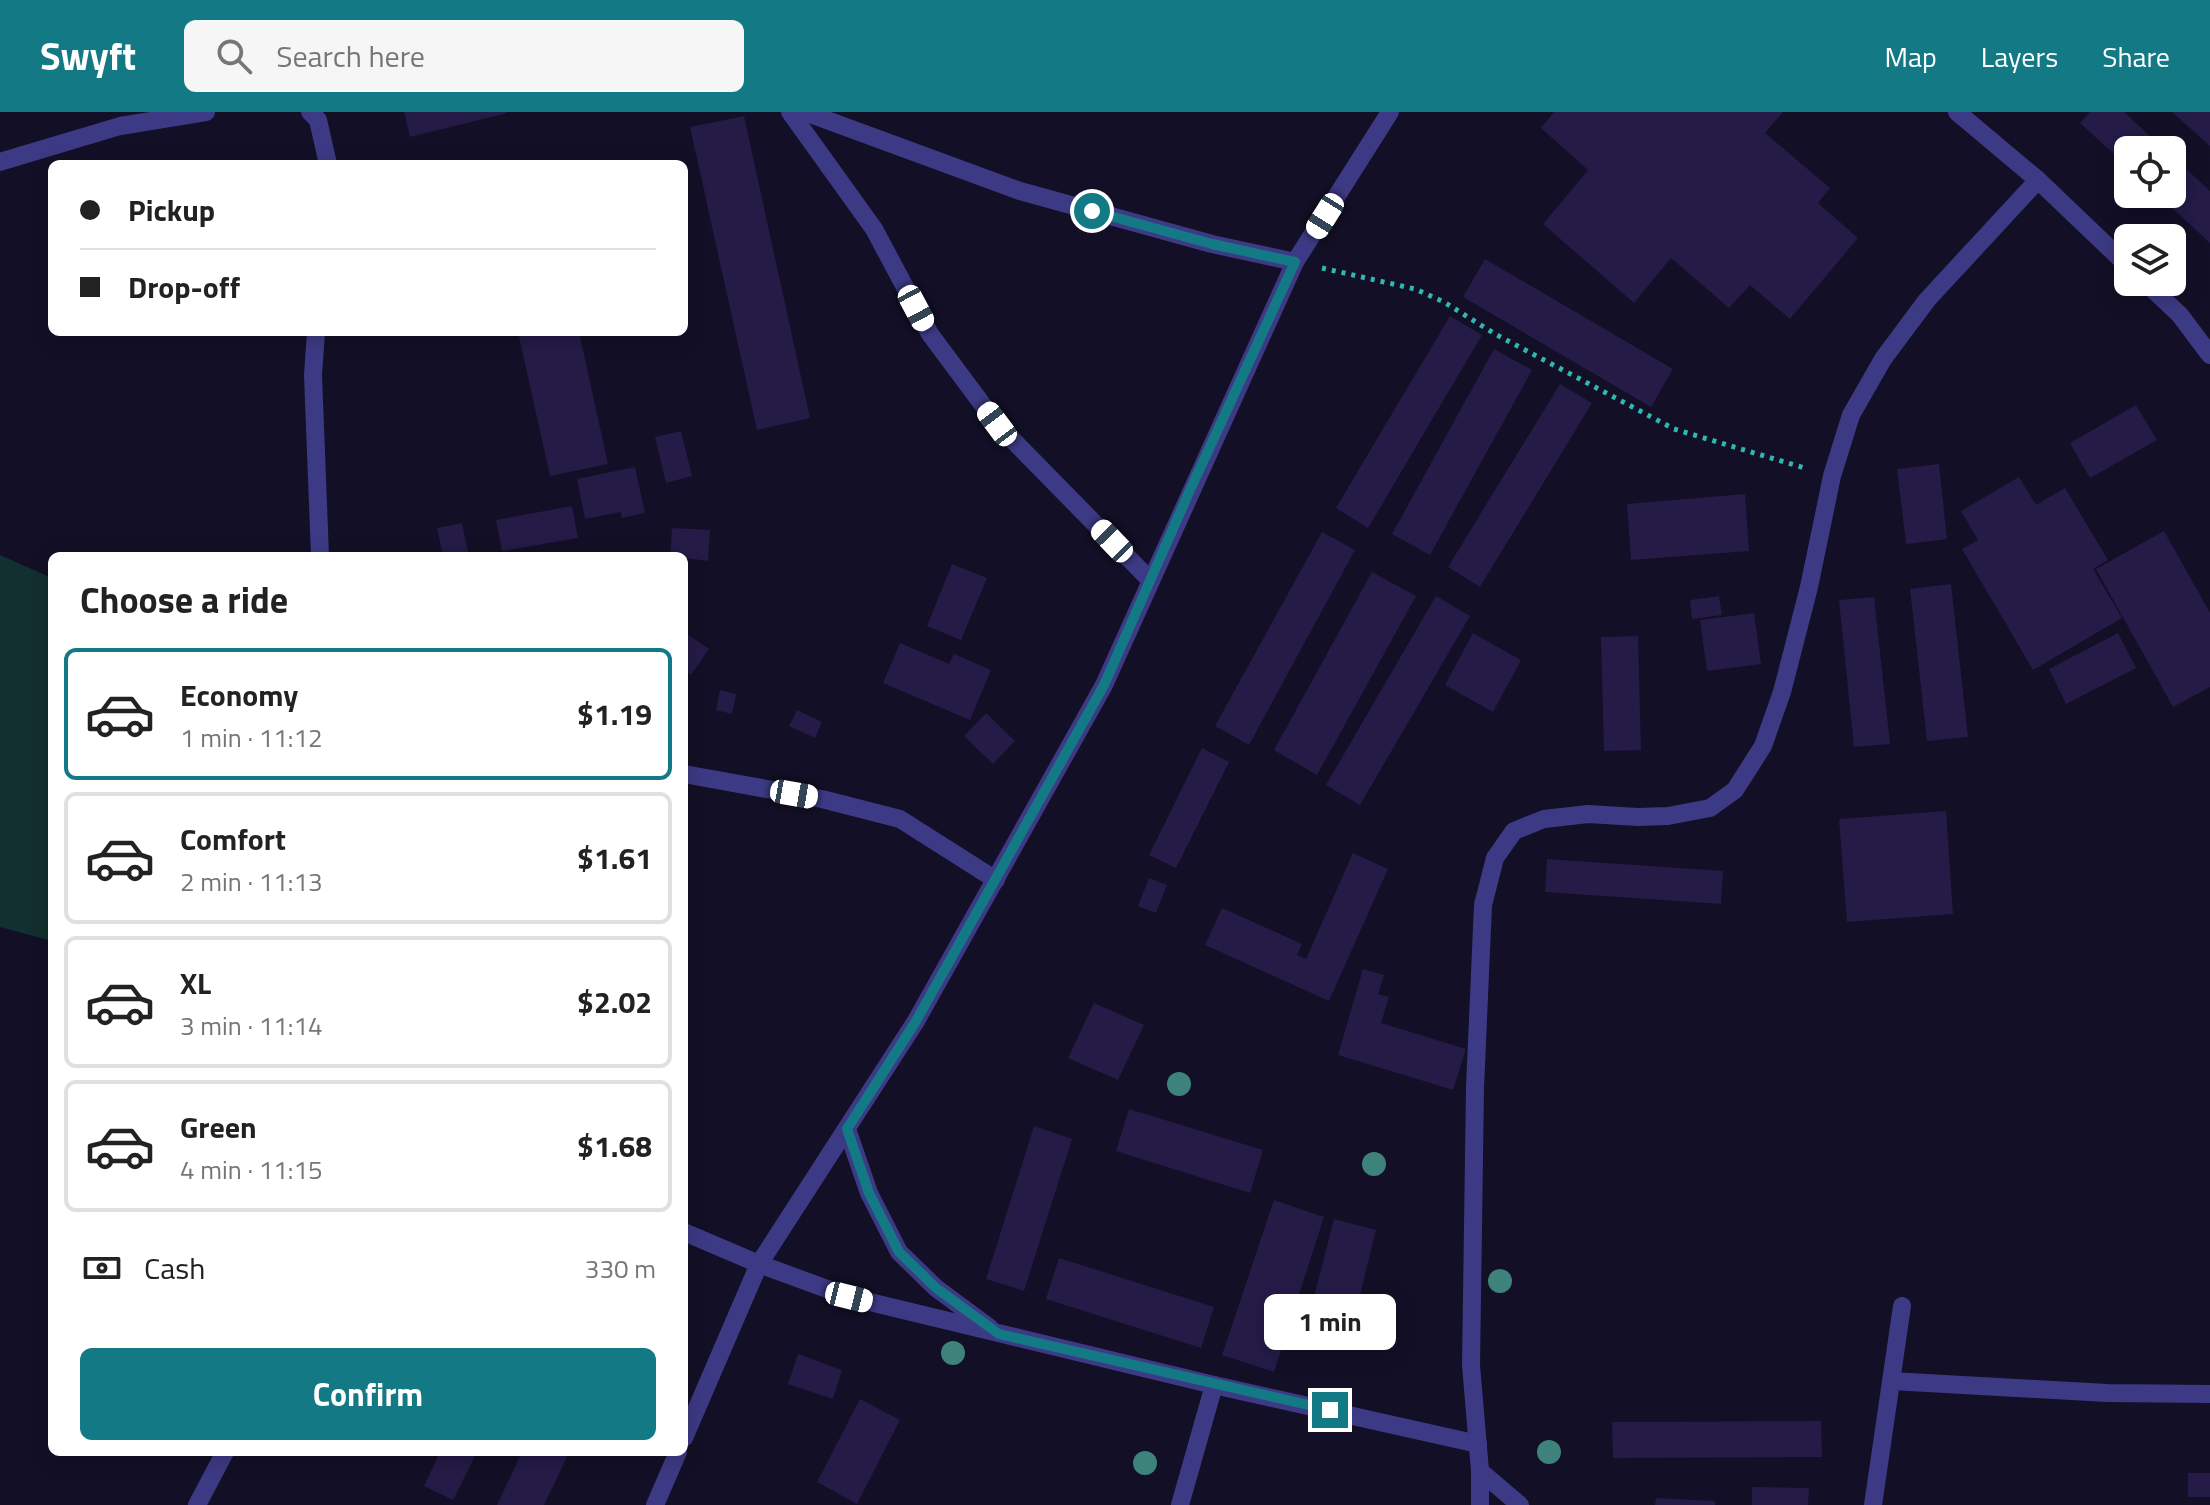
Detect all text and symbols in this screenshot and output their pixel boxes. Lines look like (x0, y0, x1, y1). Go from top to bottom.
search box (184, 20, 744, 92)
text: Swyft (40, 27, 136, 85)
text: Search here (276, 33, 425, 79)
icon: search (212, 34, 256, 78)
text: Map (1884, 35, 1937, 78)
text: Layers (1981, 35, 2058, 78)
text: Share (2102, 35, 2170, 78)
map controls (2114, 136, 2186, 296)
button: locate (2114, 136, 2186, 208)
text: Pickup (128, 187, 215, 233)
car (1302, 189, 1348, 243)
route start (1074, 193, 1110, 229)
button: layers (2114, 224, 2186, 296)
text: Drop-off (128, 264, 240, 310)
car (894, 281, 938, 335)
car (973, 398, 1021, 450)
car (1087, 515, 1137, 567)
text: Choose a ride (80, 572, 288, 627)
text: Economy (180, 672, 298, 718)
icon: car (84, 678, 156, 750)
text: $1.19 (577, 691, 652, 737)
text: 1 min · 11:12 (180, 718, 323, 757)
car (768, 778, 820, 810)
text: Comfort (180, 816, 286, 862)
icon: car (84, 822, 156, 894)
text: $1.61 (577, 835, 652, 881)
text: 2 min · 11:13 (180, 862, 323, 901)
text: XL (180, 960, 211, 1006)
icon: car (84, 966, 156, 1038)
text: $2.02 (577, 979, 652, 1025)
text: 3 min · 11:14 (180, 1006, 323, 1045)
text: Green (180, 1104, 257, 1150)
icon: car (84, 1110, 156, 1182)
text: $1.68 (577, 1123, 652, 1169)
text: 4 min · 11:15 (180, 1150, 323, 1189)
text: Cash (144, 1245, 205, 1291)
icon: cash (80, 1246, 124, 1290)
text: 330 m (585, 1249, 656, 1288)
car (823, 1280, 875, 1314)
callout: 1 min (1264, 1294, 1396, 1350)
text: 1 min (1298, 1302, 1362, 1341)
button: Confirm (80, 1348, 656, 1440)
route end (1312, 1392, 1348, 1428)

